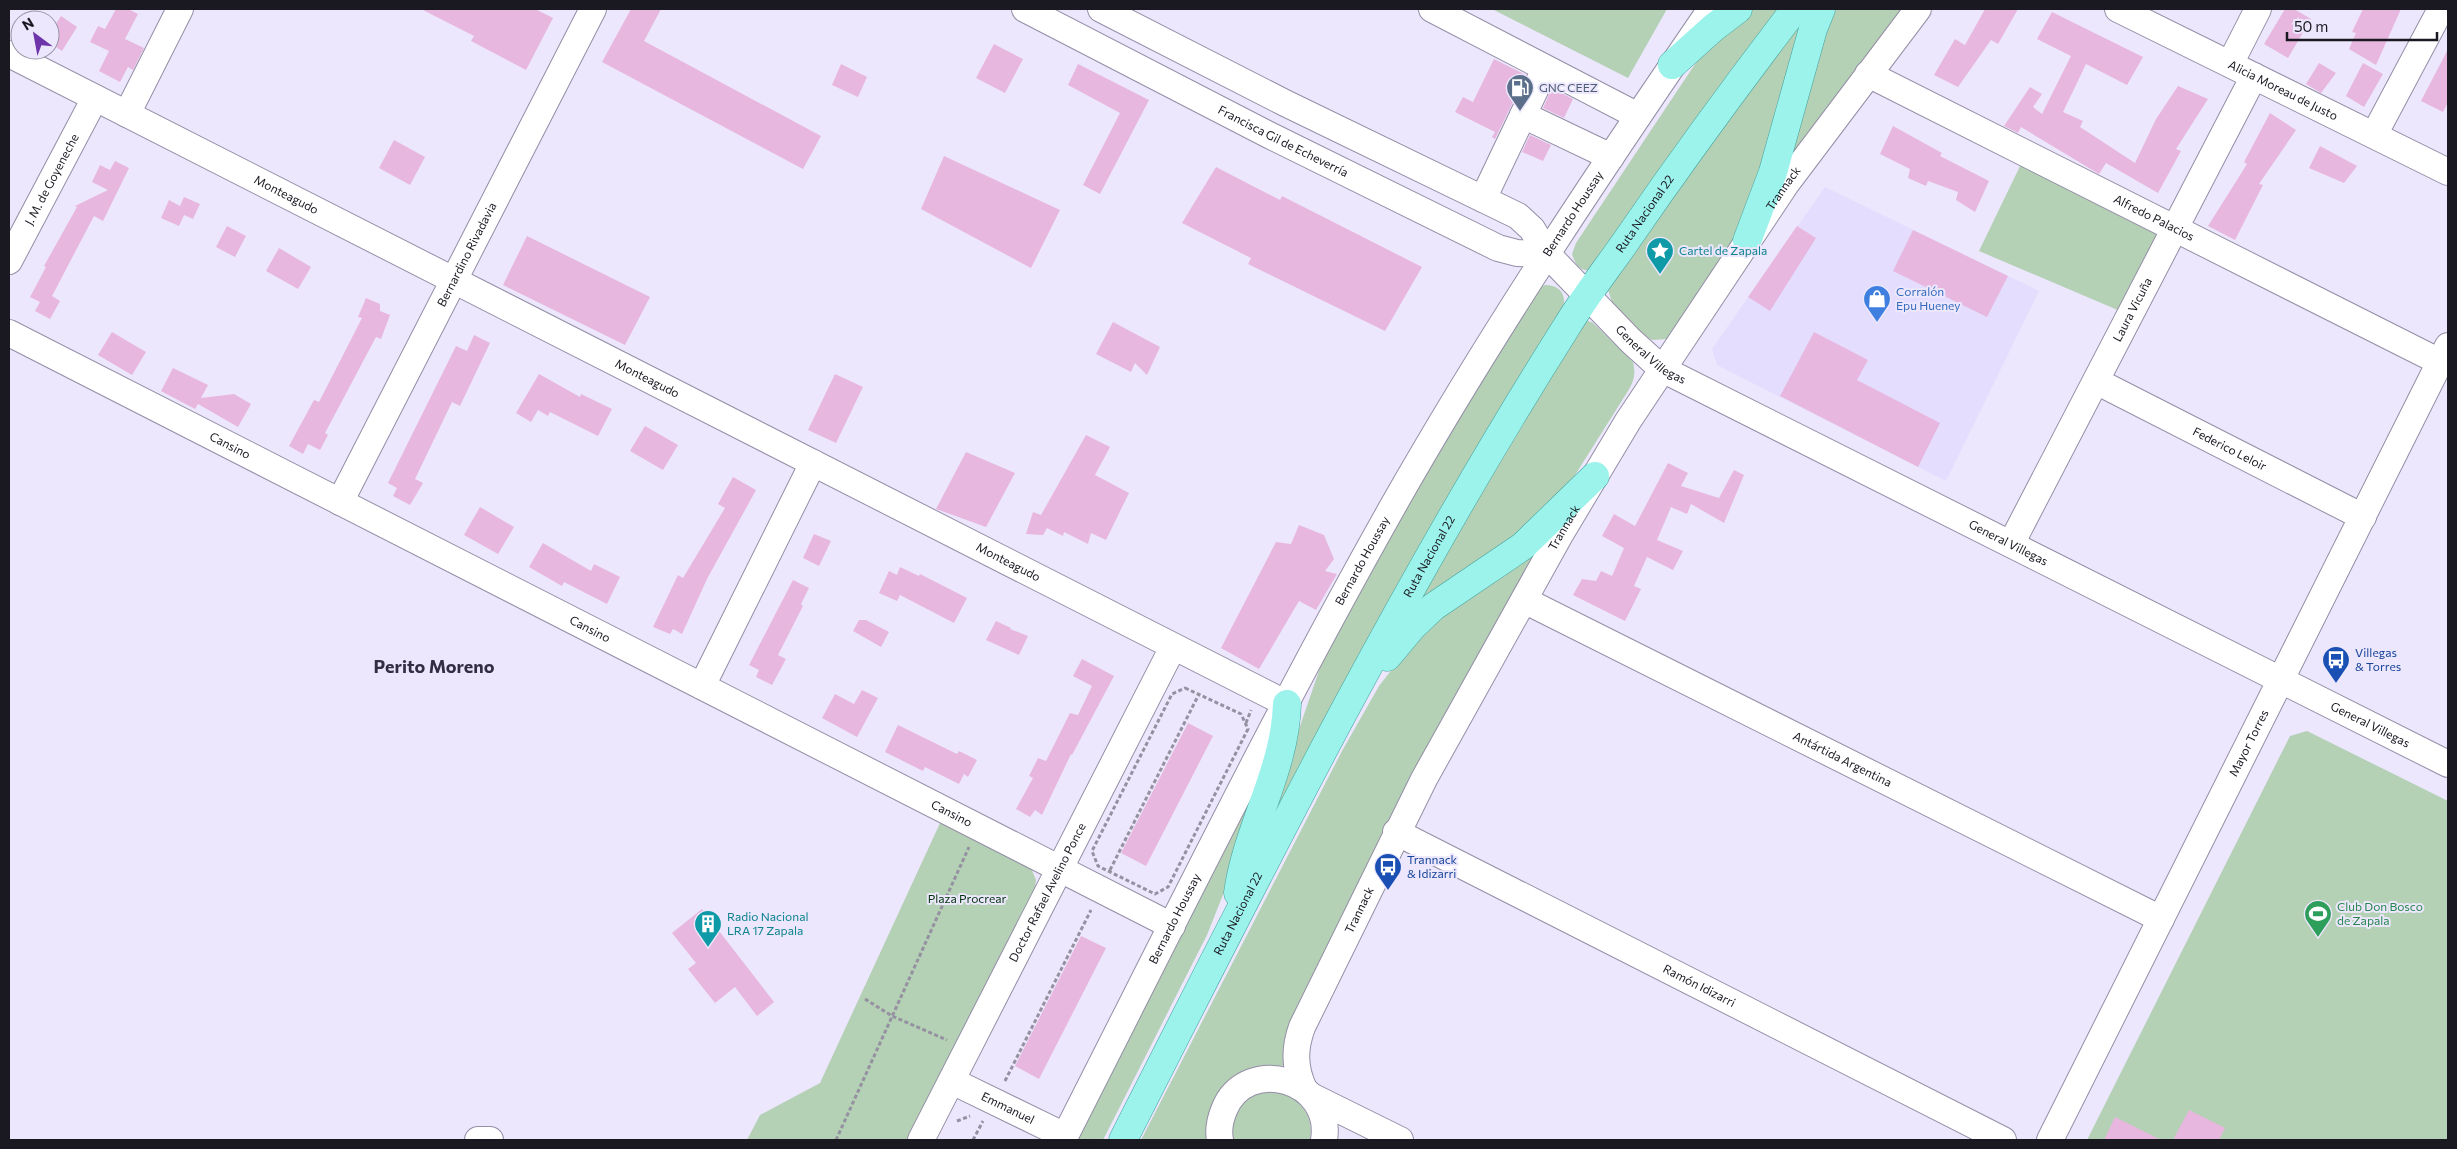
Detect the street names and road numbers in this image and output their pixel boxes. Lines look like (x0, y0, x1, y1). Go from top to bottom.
street label: Alicia Moreau de Justo (2226, 57, 2340, 122)
street label: Francisca Gil de Echeverría (1216, 102, 1351, 179)
street label: J. M. de Goyeneche (21, 131, 81, 228)
street label: Trannack (1763, 163, 1803, 213)
street label: Bernardo Houssay (1539, 168, 1605, 259)
street label: Monteagudo (252, 172, 321, 216)
street label: Ruta Nacional 22 (1612, 172, 1676, 255)
street label: Alfredo Palacios (2112, 191, 2197, 243)
street label: Bernardino Rivadavia (434, 200, 499, 309)
street label: Laura Vicuña (2109, 275, 2154, 344)
street label: General Villegas (1613, 322, 1689, 386)
street label: Monteagudo (613, 356, 682, 400)
street label: Federico Leloir (2191, 424, 2270, 473)
street label: Cansino (208, 429, 253, 461)
street label: Trannack (1545, 502, 1582, 552)
street label: Ruta Nacional 22 (1400, 512, 1457, 599)
street label: Bernardo Houssay (1332, 514, 1392, 607)
street label: General Villegas (1967, 516, 2051, 568)
street label: Monteagudo (974, 539, 1043, 583)
street label: Cansino (568, 612, 613, 645)
street label: General Villegas (2329, 698, 2412, 750)
street label: Mayor Torres (2225, 707, 2271, 778)
street label: Antártida Argentina (1791, 728, 1894, 789)
street label: Cansino (929, 796, 975, 829)
street label: Doctor Rafael Avelino Ponce (1005, 820, 1088, 964)
street label: Ruta Nacional 22 (1210, 869, 1265, 957)
street label: Bernardo Houssay (1145, 871, 1203, 966)
street label: Trannack (1341, 884, 1376, 935)
street label: Ramón Idizarri (1661, 961, 1738, 1009)
street label: Emmanuel (979, 1088, 1037, 1126)

